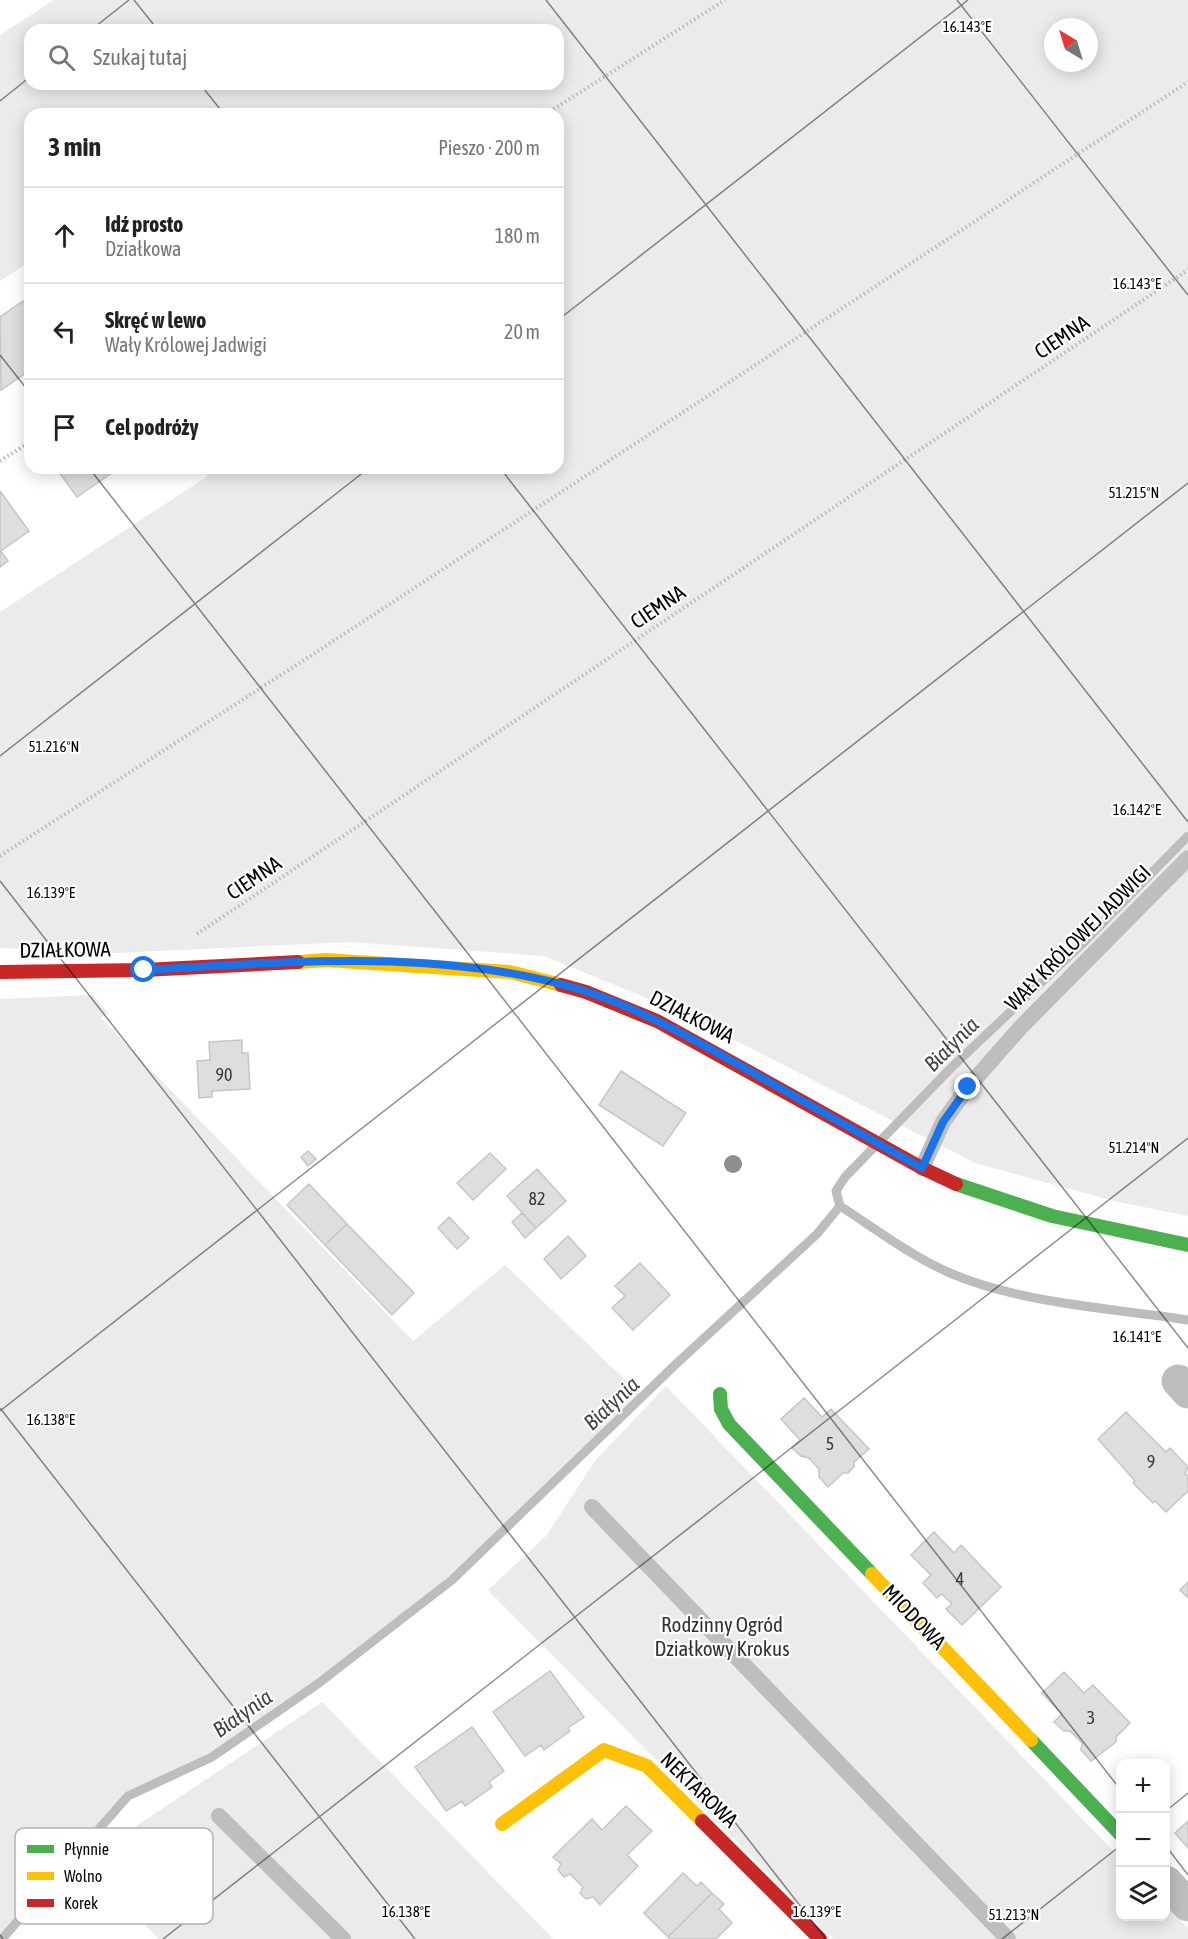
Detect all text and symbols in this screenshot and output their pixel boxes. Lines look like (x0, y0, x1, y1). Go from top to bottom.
text: 16.143°E (943, 18, 992, 35)
north arrow (1044, 18, 1098, 72)
search box (24, 24, 564, 90)
icon: search (45, 41, 78, 74)
text: Szukaj tutaj (93, 44, 187, 70)
text: 3 min (48, 132, 101, 162)
text: Pieszo · 200 m (438, 136, 540, 159)
text: Idź prosto (105, 211, 183, 237)
icon: ahead (48, 219, 81, 252)
text: 180 m (495, 224, 540, 247)
text: Działkowa (105, 237, 181, 260)
text: 16.143°E (1113, 275, 1162, 292)
text: Skręć w lewo (105, 307, 206, 333)
street label: CIEMNA (1030, 309, 1094, 363)
icon: left (48, 315, 81, 348)
text: 20 m (504, 320, 540, 343)
text: Wały Królowej Jadwigi (105, 333, 267, 356)
icon: arrive (48, 411, 81, 444)
text: Cel podróży (105, 414, 199, 440)
text: 51.215°N (1109, 484, 1159, 501)
street label: CIEMNA (626, 579, 690, 633)
text: 51.216°N (29, 738, 79, 755)
text: 16.142°E (1113, 801, 1162, 818)
street label: CIEMNA (222, 850, 286, 904)
street label: WAŁY KRÓLOWEJ JADWIGI (1000, 860, 1155, 1015)
text: 16.139°E (27, 884, 76, 901)
street label: DZIAŁKOWA (19, 936, 112, 962)
route start (130, 956, 156, 982)
street label: DZIAŁKOWA (646, 985, 739, 1048)
water label: Białynia (918, 1011, 984, 1077)
house number: 90 (216, 1064, 232, 1085)
route end (954, 1073, 980, 1099)
text: 51.214°N (1109, 1139, 1159, 1156)
house number: 82 (529, 1188, 545, 1209)
text: 16.141°E (1113, 1328, 1162, 1345)
water label: Białynia (578, 1371, 644, 1435)
text: 16.138°E (27, 1411, 76, 1428)
house number: 5 (826, 1433, 834, 1454)
house number: 9 (1147, 1451, 1155, 1472)
house number: 4 (956, 1568, 964, 1589)
street label: MIODOWA (878, 1579, 952, 1654)
park label: Rodzinny Ogród Działkowy Krokus (654, 1612, 790, 1660)
water label: Białynia (207, 1683, 277, 1743)
house number: 3 (1087, 1707, 1095, 1728)
street label: NEKTAROWA (656, 1747, 744, 1832)
map controls (1116, 1759, 1170, 1921)
button: + (1116, 1759, 1170, 1813)
button: − (1116, 1813, 1170, 1867)
legend (15, 1828, 213, 1924)
text: Płynnie (64, 1840, 109, 1859)
text: Wolno (64, 1867, 102, 1885)
button: layers (1116, 1867, 1170, 1921)
text: Korek (64, 1894, 98, 1912)
text: 16.138°E (382, 1903, 431, 1920)
text: 16.139°E (793, 1903, 842, 1920)
text: 51.213°N (989, 1906, 1039, 1923)

